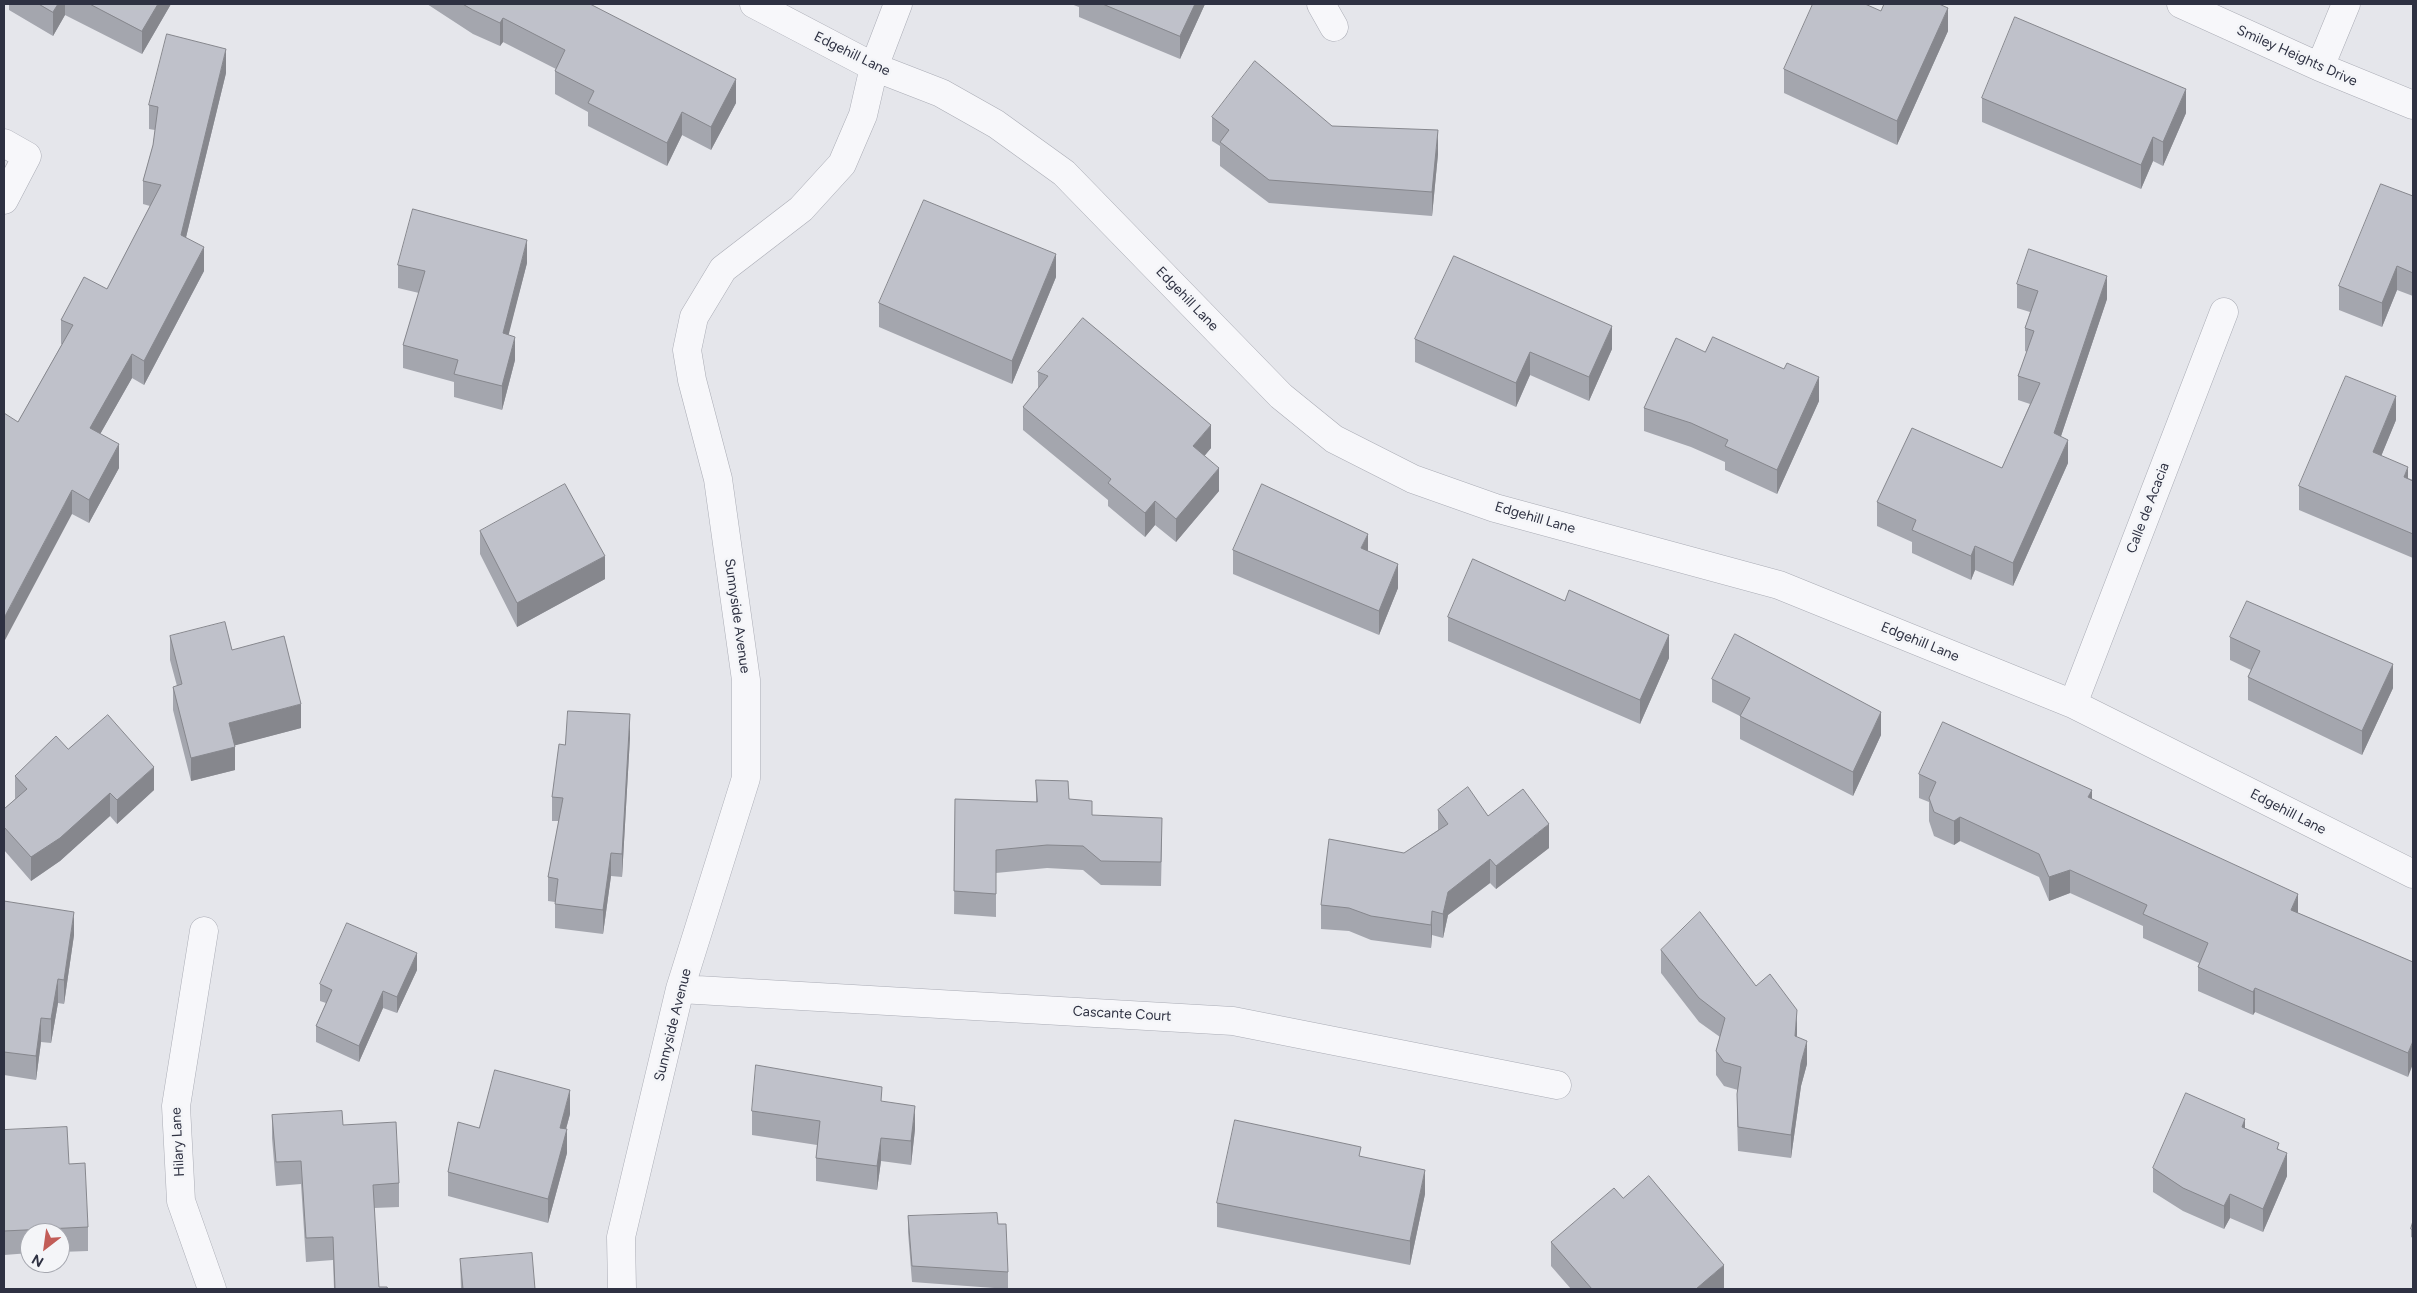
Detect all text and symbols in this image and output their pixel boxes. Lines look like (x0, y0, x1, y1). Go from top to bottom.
street label: Smiley Heights Drive (2234, 22, 2360, 90)
street label: Edgehill Lane (811, 28, 893, 80)
street label: Edgehill Lane (1152, 263, 1222, 335)
street label: Calle de Acacia (2123, 460, 2173, 556)
street label: Edgehill Lane (1493, 498, 1577, 538)
street label: Sunnyside Avenue (721, 558, 753, 674)
street label: Edgehill Lane (1878, 619, 1962, 665)
street label: Edgehill Lane (2247, 786, 2329, 838)
street label: Sunnyside Avenue (651, 967, 695, 1083)
street label: Cascante Court (1072, 1003, 1172, 1025)
street label: Hilary Lane (168, 1107, 188, 1177)
north arrow (20, 1223, 70, 1273)
text: N (29, 1250, 47, 1271)

